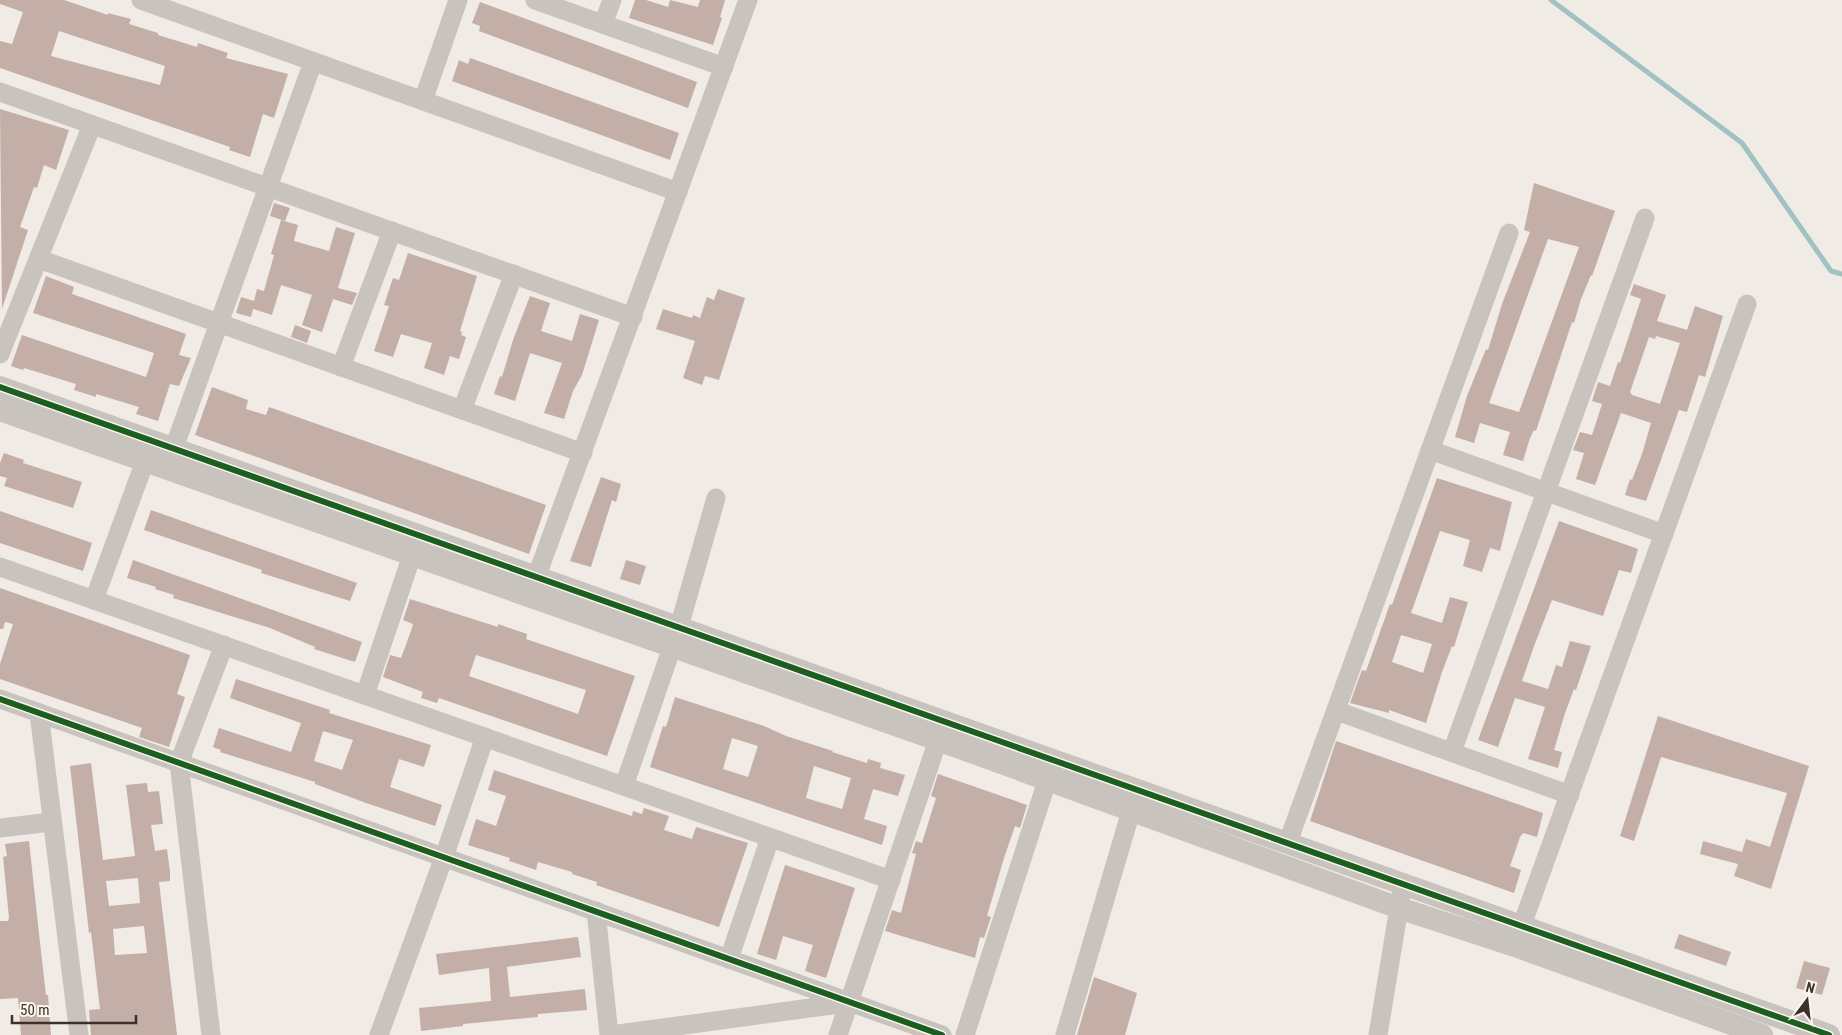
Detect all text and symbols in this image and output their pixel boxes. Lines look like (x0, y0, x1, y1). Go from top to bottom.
north arrow (1782, 975, 1832, 1025)
text: N (1804, 979, 1817, 996)
scale bar (12, 992, 136, 1024)
text: 50 m (20, 1001, 50, 1019)

